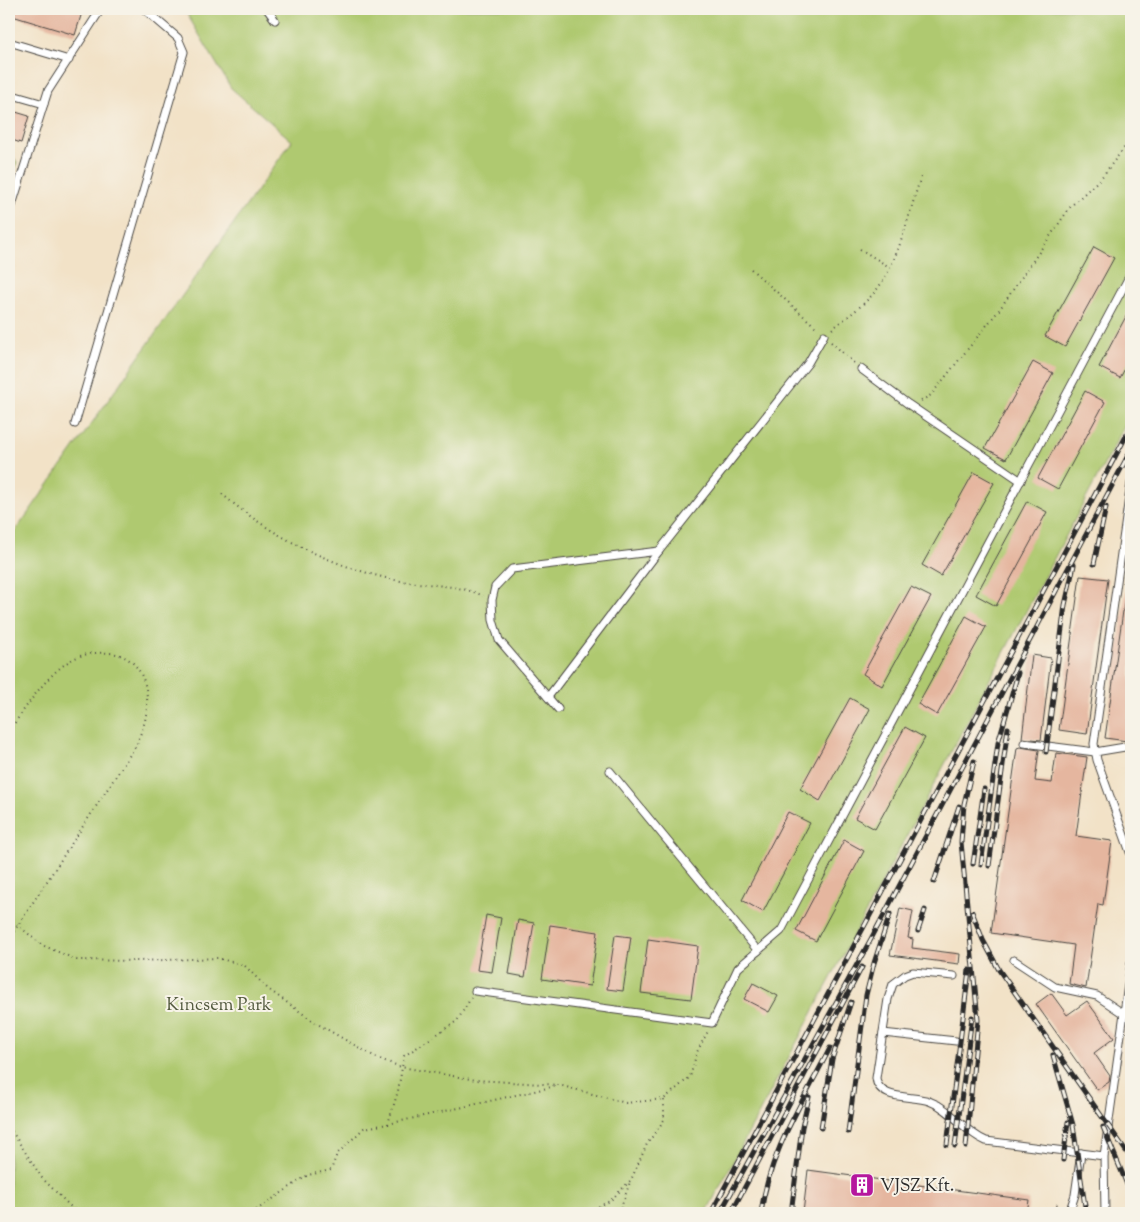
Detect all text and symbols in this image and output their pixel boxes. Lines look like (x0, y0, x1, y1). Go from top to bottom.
park label: Kincsem Park (166, 993, 272, 1019)
building icon: VJSZ Kft. (849, 1172, 875, 1198)
place label: VJSZ Kft. (880, 1174, 954, 1200)

